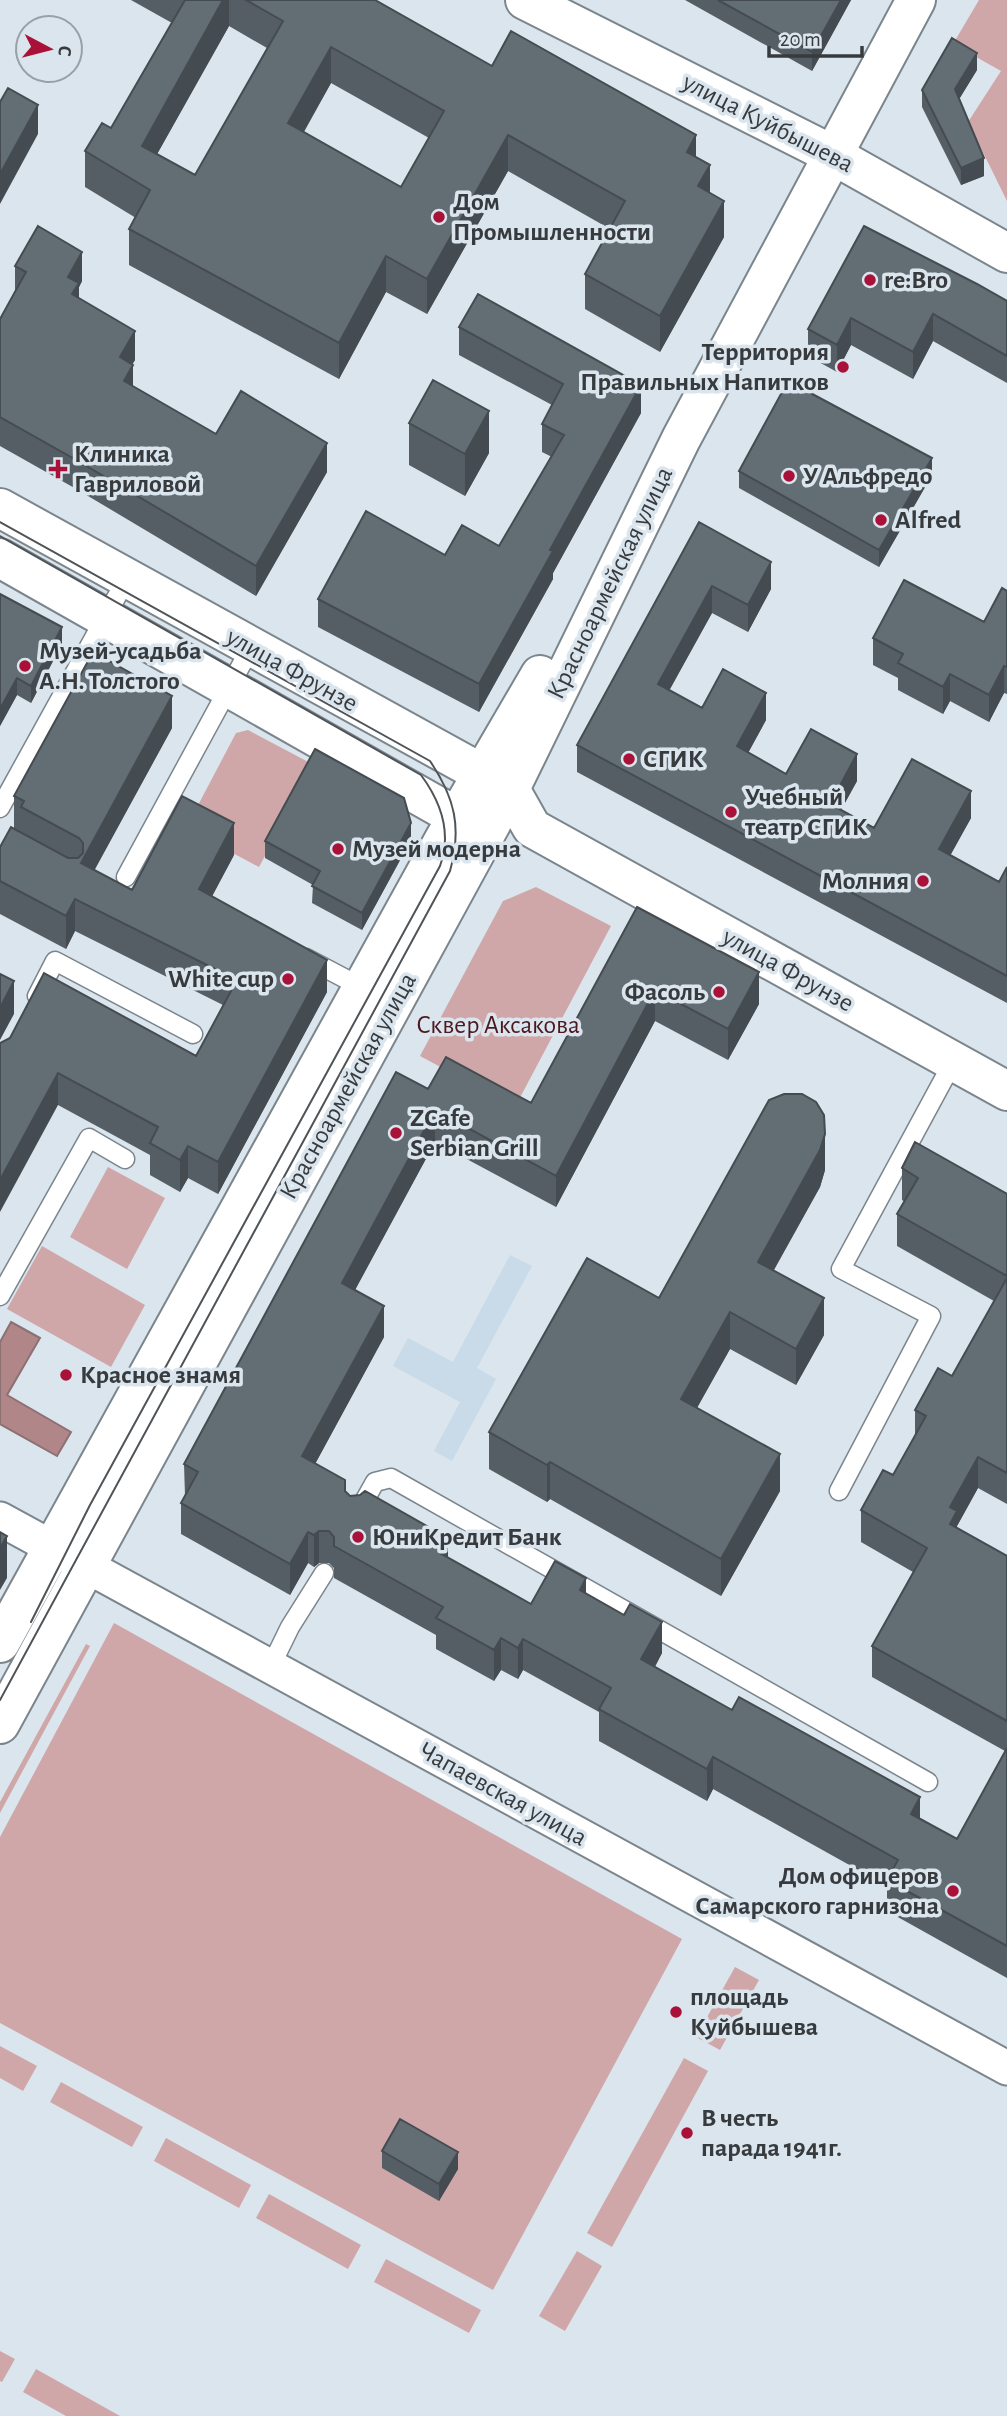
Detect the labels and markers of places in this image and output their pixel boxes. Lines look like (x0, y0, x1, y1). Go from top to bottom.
place label: Дом Промышленности (453, 189, 651, 245)
marker: Дом Промышленности (431, 209, 447, 225)
place label: re:Bro (884, 267, 948, 293)
marker: re:Bro (862, 272, 878, 288)
place label: Территория Правильных Напитков (580, 339, 829, 395)
marker: Территория Правильных Напитков (835, 359, 851, 375)
place label: Клиника Гавриловой (74, 441, 201, 497)
marker: Клиника Гавриловой (48, 459, 68, 479)
place label: У Альфредо (803, 463, 933, 489)
marker: У Альфредо (781, 468, 797, 484)
place label: Alfred (895, 507, 962, 533)
marker: Alfred (873, 512, 889, 528)
place label: Музей-усадьба А.Н. Толстого (39, 638, 202, 694)
marker: Музей-усадьба А.Н. Толстого (17, 658, 33, 674)
place label: СГИК (643, 746, 704, 772)
marker: СГИК (621, 751, 637, 767)
place label: Учебный театр СГИК (744, 784, 868, 840)
marker: Учебный театр СГИК (723, 804, 739, 820)
place label: Музей модерна (352, 836, 521, 862)
marker: Музей модерна (330, 841, 346, 857)
place label: Молния (822, 868, 909, 894)
marker: Молния (915, 873, 931, 889)
place label: White cup (168, 966, 274, 992)
marker: White cup (280, 971, 296, 987)
place label: Фасоль (625, 979, 705, 1005)
marker: Фасоль (711, 984, 727, 1000)
place label: ZCafe Serbian Grill (410, 1105, 539, 1161)
marker: ZCafe Serbian Grill (388, 1125, 404, 1141)
place label: Красное знамя (80, 1362, 241, 1388)
marker: Красное знамя (58, 1367, 74, 1383)
place label: ЮниКредит Банк (372, 1524, 562, 1550)
marker: ЮниКредит Банк (350, 1529, 366, 1545)
place label: Дом офицеров Самарского гарнизона (695, 1863, 939, 1919)
marker: Дом офицеров Самарского гарнизона (945, 1883, 961, 1899)
place label: площадь Куйбышева (690, 1984, 818, 2040)
marker: площадь Куйбышева (668, 2004, 684, 2020)
place label: В честь парада 1941г. (701, 2105, 842, 2161)
marker: В честь парада 1941г. (679, 2125, 695, 2141)

